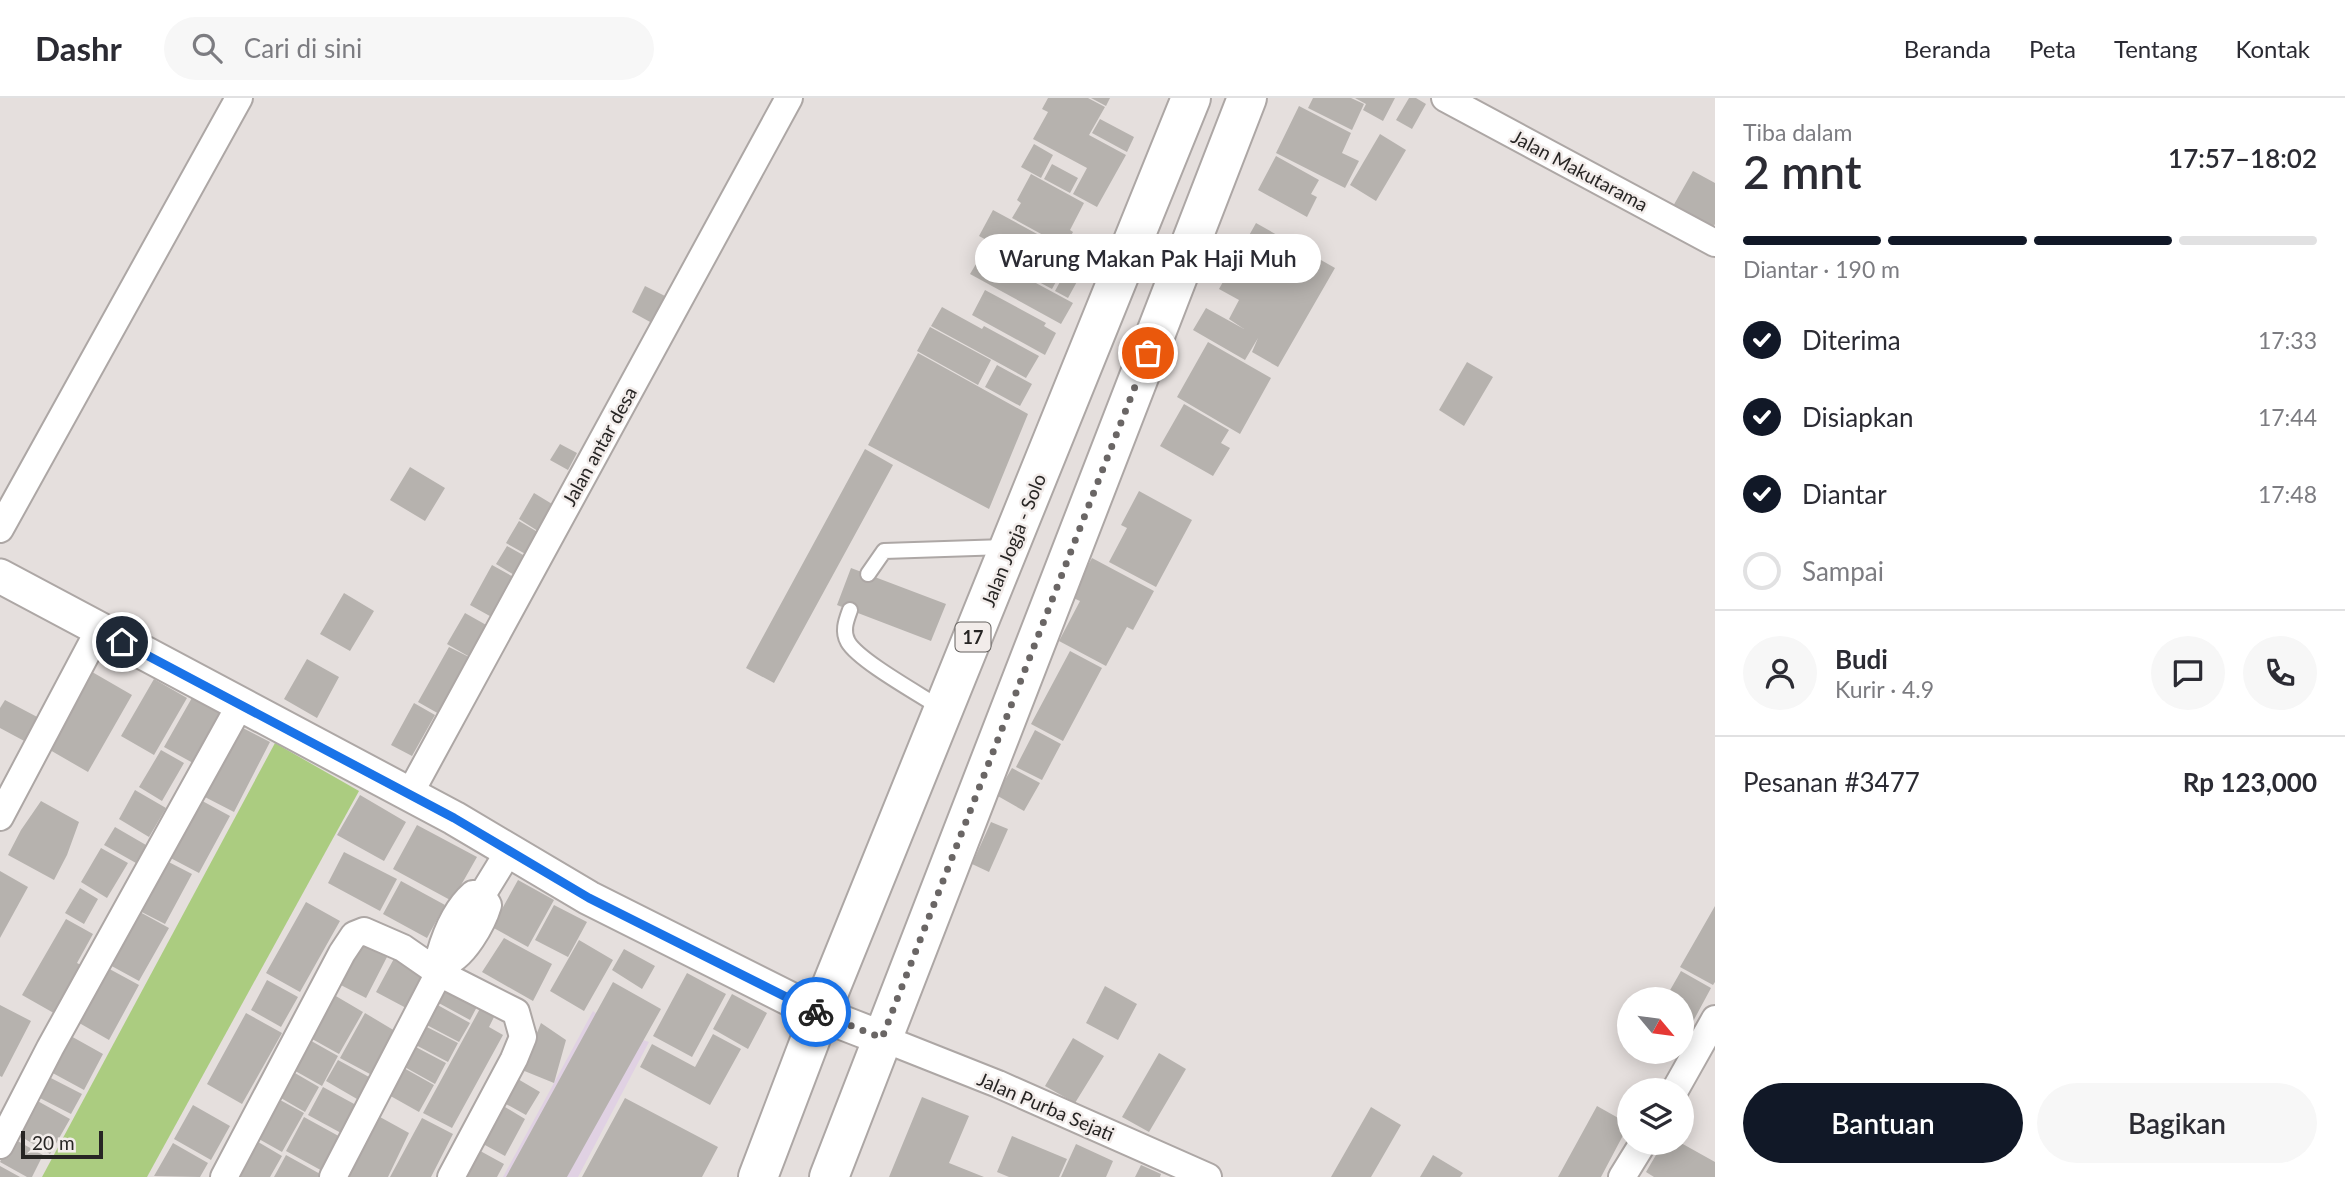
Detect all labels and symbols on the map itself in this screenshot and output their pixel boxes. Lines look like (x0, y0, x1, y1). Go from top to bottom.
street label: Jalan Makutarama (1508, 124, 1652, 216)
callout: Warung Makan Pak Haji Muh (975, 234, 1321, 283)
pin (1118, 323, 1178, 383)
street label: Jalan antar desa (557, 383, 641, 509)
street label: Jalan Jogja - Solo (976, 470, 1050, 610)
pin (92, 612, 152, 672)
road number: 17 (956, 622, 990, 652)
courier (781, 977, 851, 1047)
north arrow (1617, 987, 1694, 1064)
street label: Jalan Purba Sejati (974, 1067, 1118, 1145)
scale bar (21, 1128, 103, 1160)

